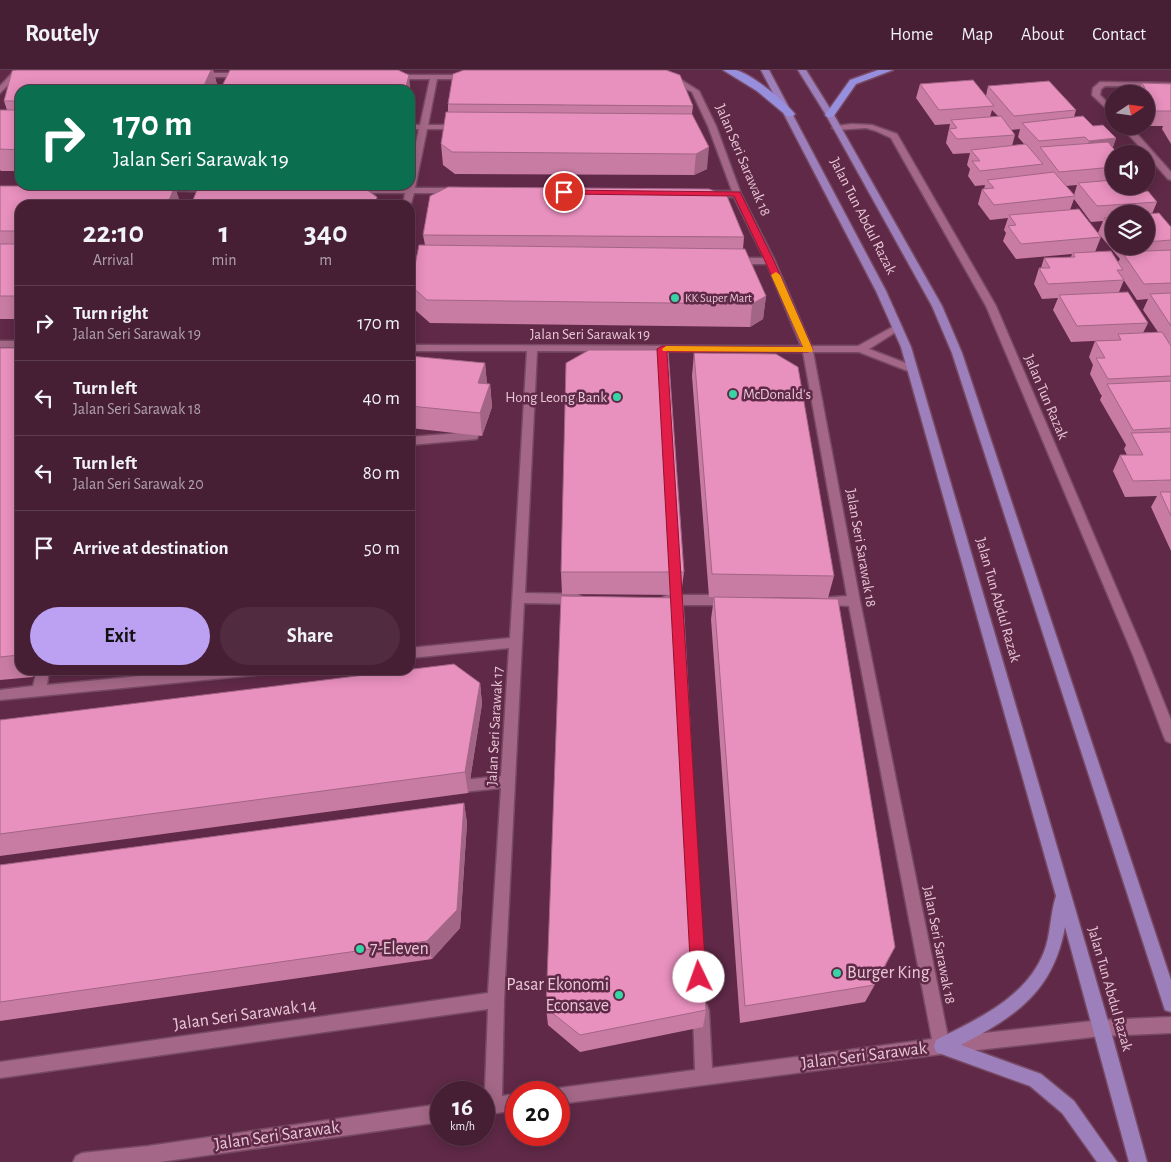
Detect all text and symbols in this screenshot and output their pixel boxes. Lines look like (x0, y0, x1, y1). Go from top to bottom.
text: Routely (25, 22, 99, 46)
text: Home (890, 26, 933, 44)
text: Map (961, 26, 993, 44)
text: About (1021, 26, 1064, 44)
text: Contact (1092, 26, 1146, 44)
north arrow (1105, 85, 1155, 135)
map controls (1105, 85, 1155, 255)
street label: Jalan Seri Sarawak 18 (713, 102, 773, 218)
icon: right (30, 105, 95, 170)
text: 170 m (113, 107, 193, 142)
button: sound (1105, 145, 1155, 195)
text: Jalan Seri Sarawak 19 (113, 148, 289, 170)
street label: Jalan Tun Abdul Razak (827, 155, 899, 277)
pin (543, 171, 585, 213)
icon: arrive (550, 178, 578, 206)
button: layers (1105, 205, 1155, 255)
text: 22:10 (82, 218, 144, 248)
text: 1 (219, 218, 229, 248)
text: 340 (304, 218, 348, 248)
text: Arrival (93, 252, 134, 268)
text: min (211, 252, 236, 268)
text: m (319, 252, 332, 268)
marker: KK Super Mart (669, 292, 681, 304)
place label: KK Super Mart (685, 292, 752, 304)
text: Turn right (73, 304, 148, 323)
icon: right (30, 309, 58, 337)
text: 170 m (357, 314, 400, 333)
text: Jalan Seri Sarawak 19 (73, 326, 201, 342)
street label: Jalan Seri Sarawak 19 (530, 327, 650, 342)
street label: Jalan Tun Razak (1021, 352, 1071, 442)
text: Turn left (73, 379, 137, 398)
icon: left (30, 384, 58, 412)
place label: McDonald's (743, 387, 811, 402)
marker: McDonald's (727, 388, 739, 400)
text: 40 m (362, 389, 400, 408)
place label: Hong Leong Bank (505, 390, 607, 405)
marker: Hong Leong Bank (611, 391, 623, 403)
text: Jalan Seri Sarawak 18 (73, 401, 201, 417)
text: Turn left (73, 454, 137, 473)
icon: left (30, 459, 58, 487)
text: 80 m (363, 464, 400, 483)
text: Jalan Seri Sarawak 20 (73, 476, 204, 492)
street label: Jalan Seri Sarawak 18 (843, 488, 879, 608)
icon: arrive (30, 534, 58, 562)
street label: Jalan Tun Abdul Razak (973, 536, 1023, 664)
text: Arrive at destination (73, 539, 229, 558)
text: 50 m (364, 539, 400, 558)
button: Exit (30, 607, 210, 665)
button: Share (220, 607, 400, 665)
street label: Jalan Seri Sarawak 17 (484, 666, 506, 786)
street label: Jalan Seri Sarawak 18 (920, 885, 958, 1005)
street label: Jalan Tun Abdul Razak (1085, 925, 1135, 1053)
place label: 7-Eleven (370, 940, 429, 958)
marker: 7-Eleven (354, 943, 366, 955)
position arrow (672, 950, 724, 1002)
place label: Burger King (847, 964, 930, 982)
marker: Burger King (831, 967, 843, 979)
place label: Pasar Ekonomi Econsave (506, 976, 609, 1015)
marker: Pasar Ekonomi Econsave (613, 989, 625, 1001)
street label: Jalan Seri Sarawak 14 (172, 996, 318, 1034)
street label: Jalan Seri Sarawak (800, 1039, 929, 1073)
speed limit sign: 20 (505, 1081, 570, 1146)
text: 16 (452, 1095, 473, 1120)
street label: Jalan Seri Sarawak (213, 1118, 342, 1154)
text: km/h (450, 1120, 475, 1132)

